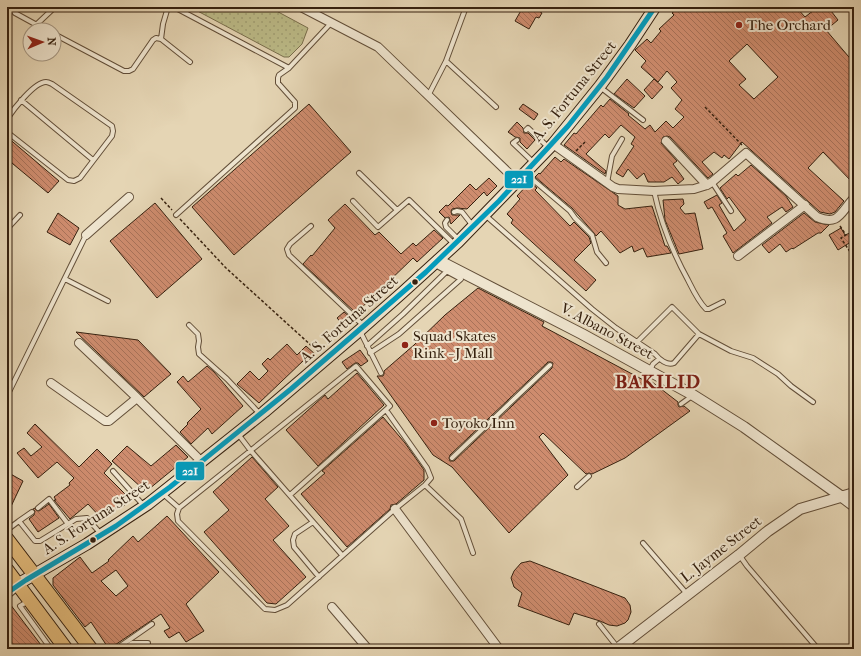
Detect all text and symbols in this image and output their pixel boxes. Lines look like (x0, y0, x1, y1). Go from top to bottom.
place label: The Orchard (747, 16, 832, 34)
marker: The Orchard (734, 20, 744, 30)
north arrow (22, 22, 62, 62)
text: N (45, 37, 58, 47)
street label: A. S. Fortuna Street (527, 37, 620, 146)
line badge: 22I (504, 170, 534, 189)
text: 22I (511, 173, 528, 186)
street label: A. S. Fortuna Street (296, 271, 402, 367)
unlabelled marker (410, 277, 420, 287)
street label: V. Albano Street (557, 299, 657, 363)
place label: Squad Skates Rink - J Mall (413, 327, 496, 362)
marker: Squad Skates Rink - J Mall (400, 340, 410, 350)
district label: BAKILID (615, 371, 701, 393)
place label: Toyoko Inn (442, 414, 515, 432)
marker: Toyoko Inn (429, 418, 439, 428)
line badge: 22I (175, 461, 205, 481)
text: 22I (182, 465, 199, 478)
street label: A. S. Fortuna Street (38, 475, 153, 559)
street label: L. Jayme Street (677, 511, 766, 586)
unlabelled marker (88, 535, 98, 545)

